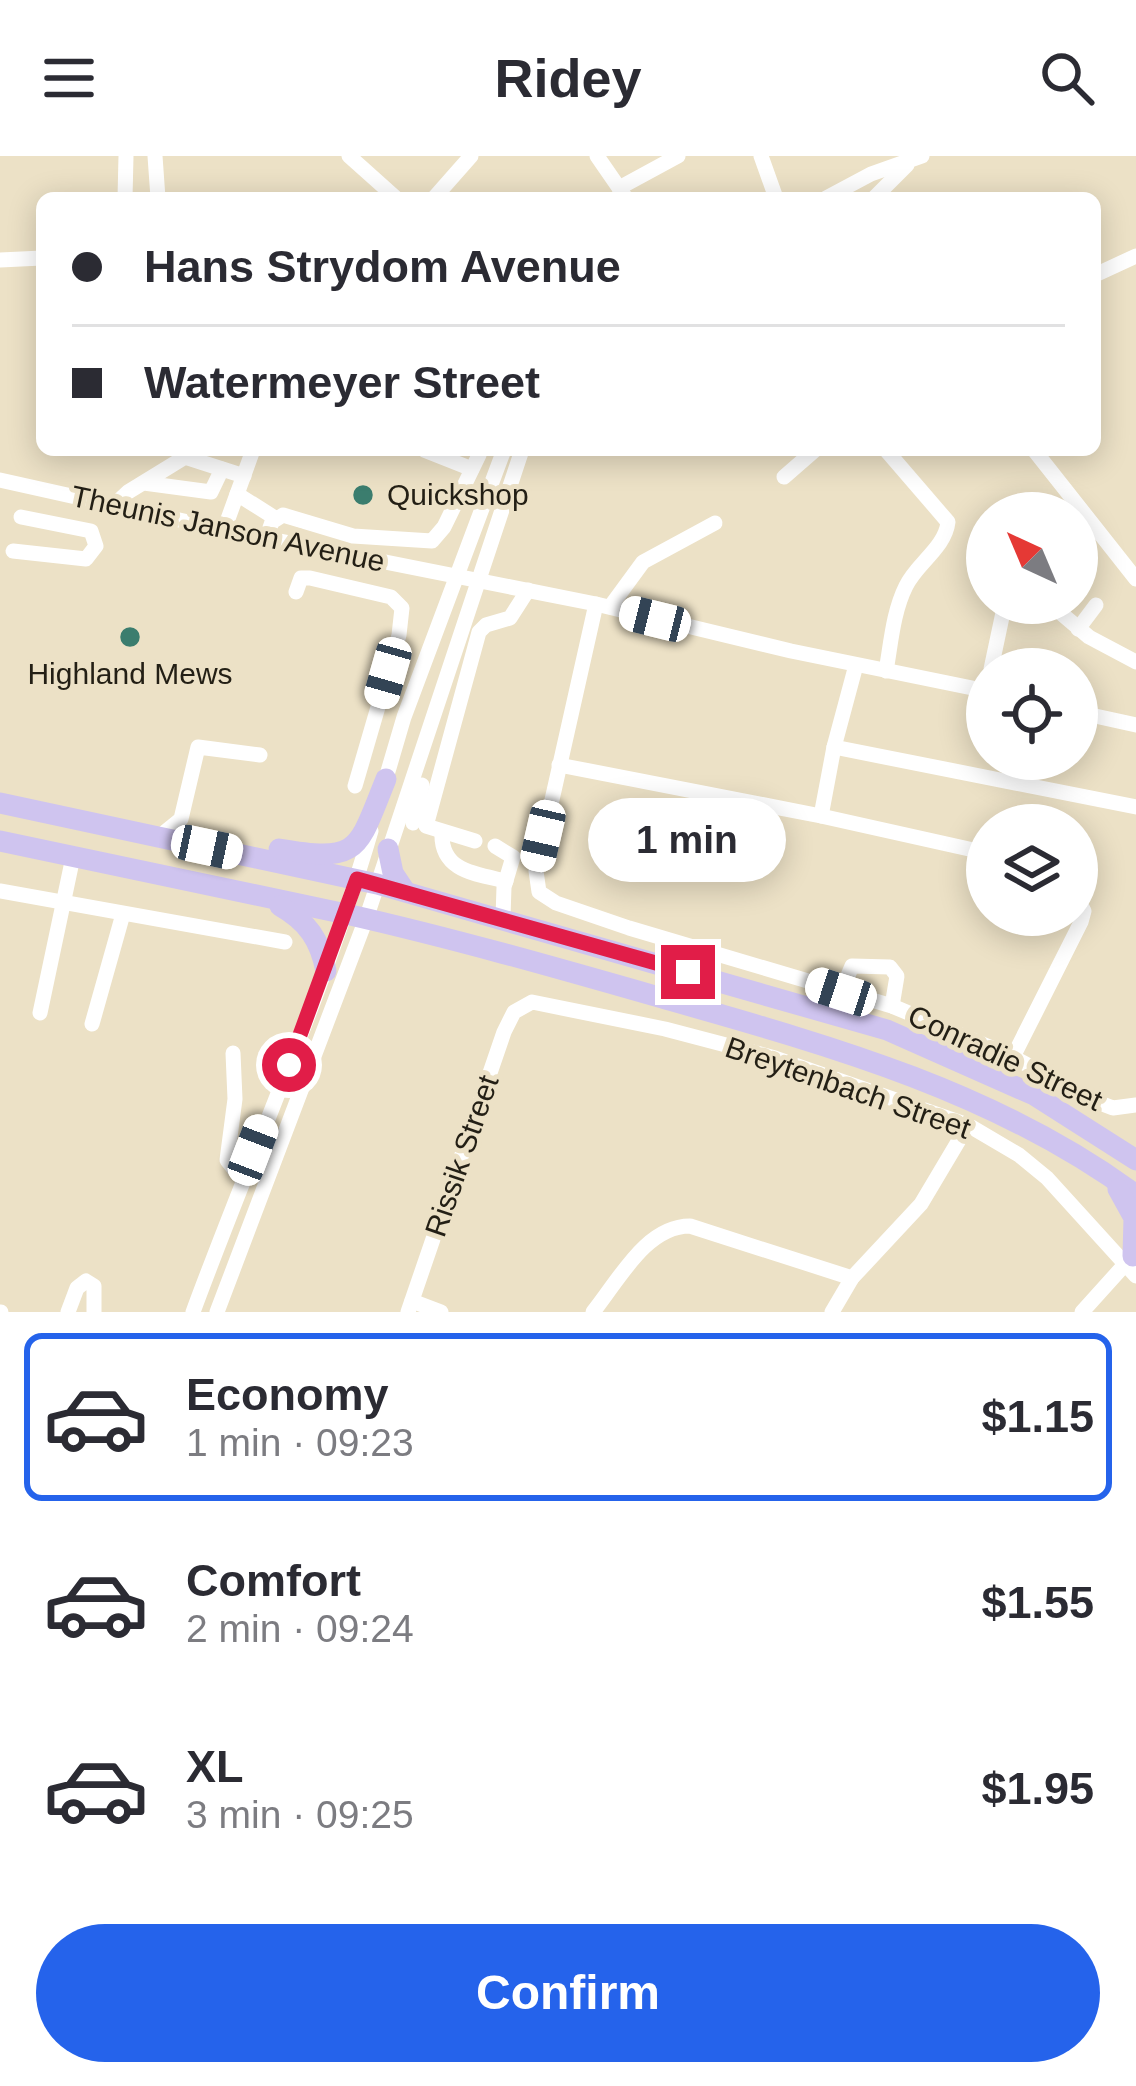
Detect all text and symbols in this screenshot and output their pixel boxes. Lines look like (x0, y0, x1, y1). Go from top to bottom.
icon: menu (36, 45, 102, 111)
icon: search (1034, 45, 1100, 111)
text: Ridey (494, 48, 642, 108)
text: Hans Strydom Avenue (144, 241, 621, 292)
text: Watermeyer Street (144, 357, 540, 408)
place label: Quickshop (387, 478, 529, 511)
street label: Theunis Janson Avenue (68, 479, 388, 578)
marker: Quickshop (350, 482, 376, 508)
north arrow (966, 492, 1098, 624)
map controls (966, 492, 1098, 936)
car (616, 593, 694, 645)
marker: Highland Mews (117, 624, 143, 650)
car (361, 633, 415, 713)
button: locate (966, 648, 1098, 780)
place label: Highland Mews (27, 657, 233, 690)
car (517, 797, 569, 875)
callout: 1 min (589, 798, 787, 882)
button: layers (966, 804, 1098, 936)
text: 1 min (636, 818, 738, 861)
car (168, 822, 246, 872)
route end (661, 945, 715, 999)
car (801, 964, 881, 1020)
street label: Conradie Street (903, 998, 1108, 1117)
street label: Breytenbach Street (721, 1030, 976, 1145)
route start (262, 1038, 316, 1092)
street label: Rissik Street (419, 1070, 505, 1241)
car (223, 1110, 283, 1190)
icon: car (42, 1363, 150, 1471)
text: Economy (186, 1369, 389, 1420)
text: $1.15 (981, 1391, 1094, 1442)
text: 1 min · 09:23 (186, 1421, 414, 1464)
icon: car (42, 1549, 150, 1657)
text: Comfort (186, 1555, 361, 1606)
text: $1.55 (981, 1577, 1094, 1628)
text: 2 min · 09:24 (186, 1607, 414, 1650)
icon: car (42, 1735, 150, 1843)
text: XL (186, 1741, 244, 1792)
text: $1.95 (981, 1763, 1094, 1814)
text: 3 min · 09:25 (186, 1793, 414, 1836)
button: Confirm (36, 1924, 1100, 2062)

